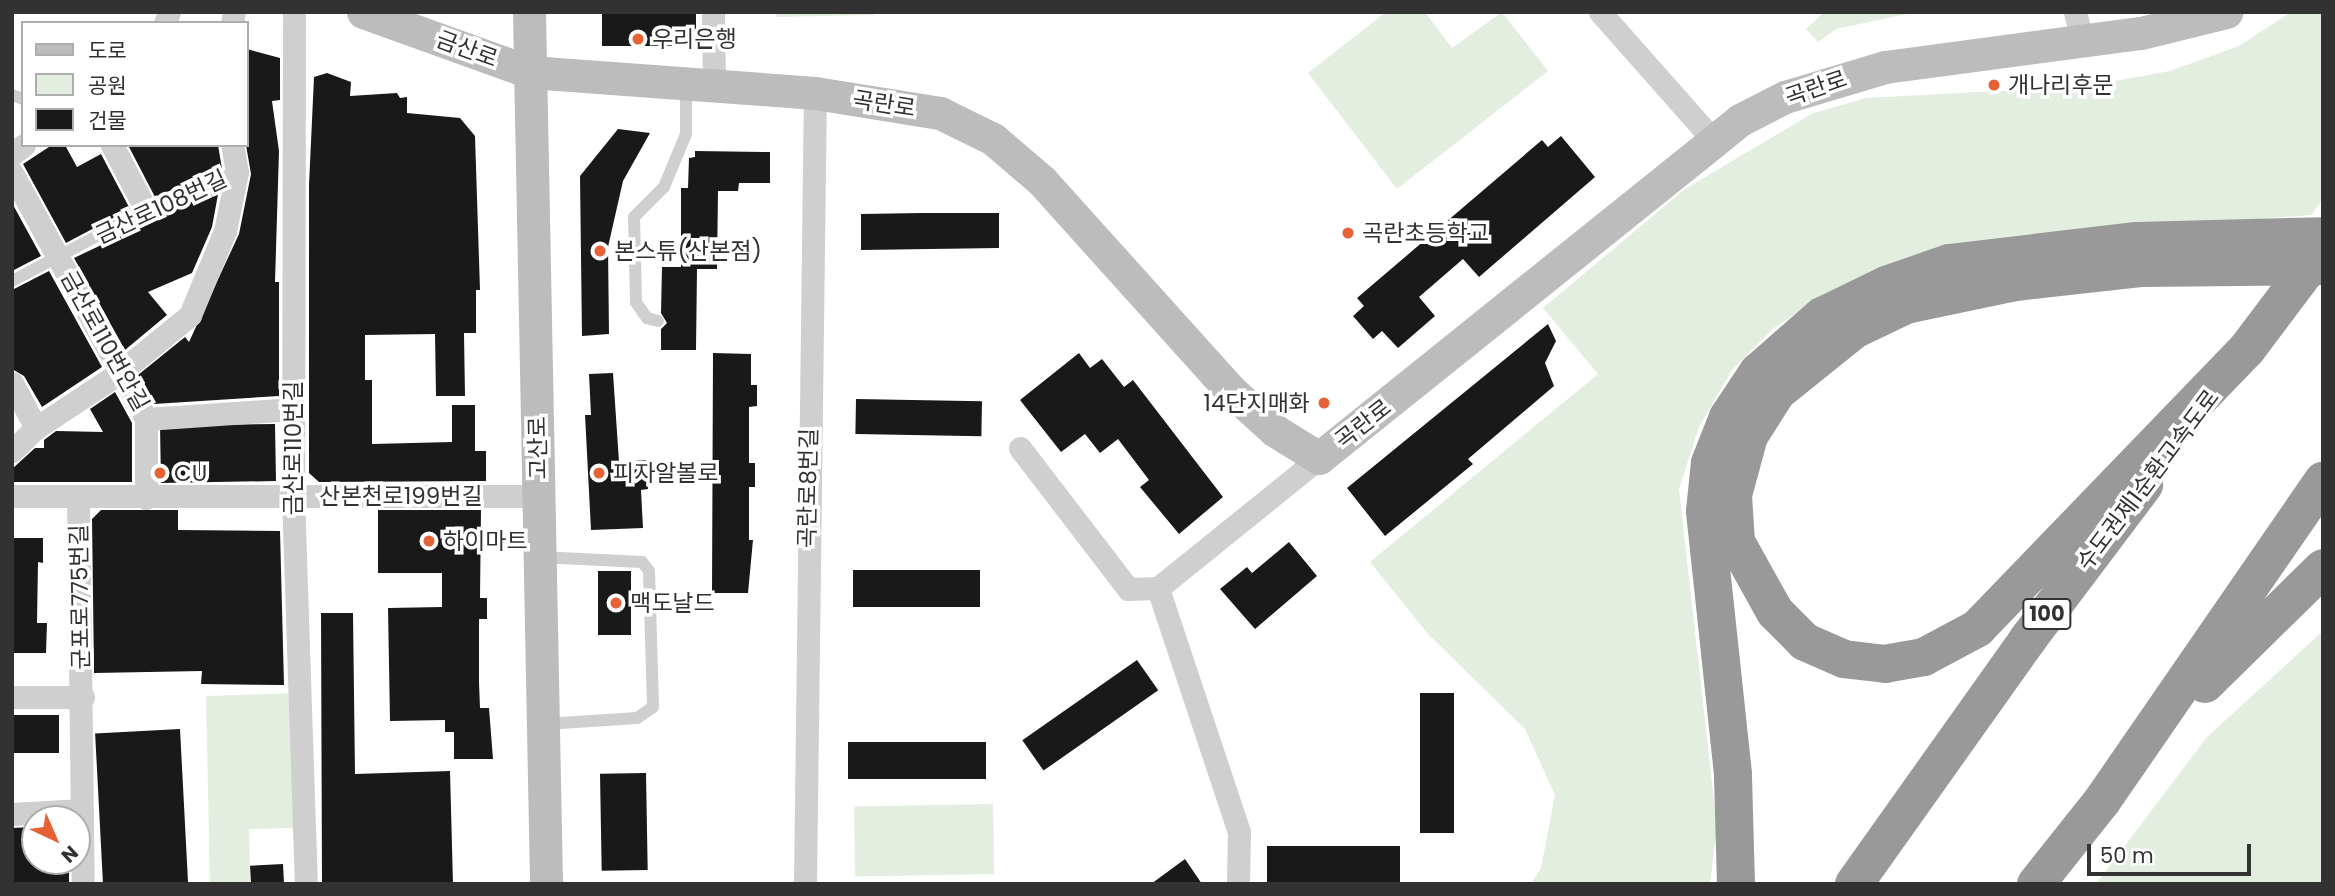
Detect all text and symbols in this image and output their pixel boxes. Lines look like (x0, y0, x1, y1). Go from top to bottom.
legend (21, 21, 248, 147)
street label: 금산로 (432, 25, 502, 73)
place label: 우리은행 (652, 25, 737, 53)
marker: 우리은행 (630, 31, 646, 47)
text: 도로 (88, 36, 127, 65)
street label: 곡란로 (1781, 65, 1851, 111)
text: 공원 (88, 71, 127, 100)
place label: 개나리후문 (2008, 71, 2114, 99)
marker: 개나리후문 (1986, 77, 2002, 93)
street label: 곡란로 (850, 85, 918, 123)
text: 건물 (88, 106, 127, 135)
street label: 금산로108번길 (91, 164, 231, 250)
place label: 곡란초등학교 (1362, 219, 1489, 247)
marker: 곡란초등학교 (1340, 225, 1356, 241)
place label: 본스튜(산본점) (614, 237, 762, 265)
marker: 본스튜(산본점) (592, 243, 608, 259)
street label: 금산로110번안길 (55, 266, 155, 416)
street label: 금산로110번길 (279, 381, 307, 515)
street label: 수도권제1순환고속도로 (2071, 384, 2225, 576)
place label: 14단지매화 (1204, 389, 1310, 417)
street label: 곡란로 (1329, 394, 1397, 454)
marker: 14단지매화 (1316, 395, 1332, 411)
street label: 고산로 (524, 416, 552, 480)
street label: 곡란로8번길 (793, 428, 823, 548)
place label: CU (174, 459, 207, 487)
place label: 피자알볼로 (613, 459, 719, 487)
marker: CU (152, 465, 168, 481)
marker: 피자알볼로 (591, 465, 607, 481)
street label: 산본천로199번길 (319, 482, 483, 510)
street label: 군포로775번길 (65, 524, 95, 670)
place label: 하이마트 (443, 527, 528, 555)
marker: 하이마트 (421, 533, 437, 549)
place label: 맥도날드 (630, 589, 715, 617)
marker: 맥도날드 (608, 595, 624, 611)
road number: 100 (2021, 596, 2073, 632)
north arrow (21, 805, 91, 875)
scale bar (2090, 830, 2254, 874)
text: N (55, 839, 84, 869)
text: 50 m (2100, 841, 2154, 870)

